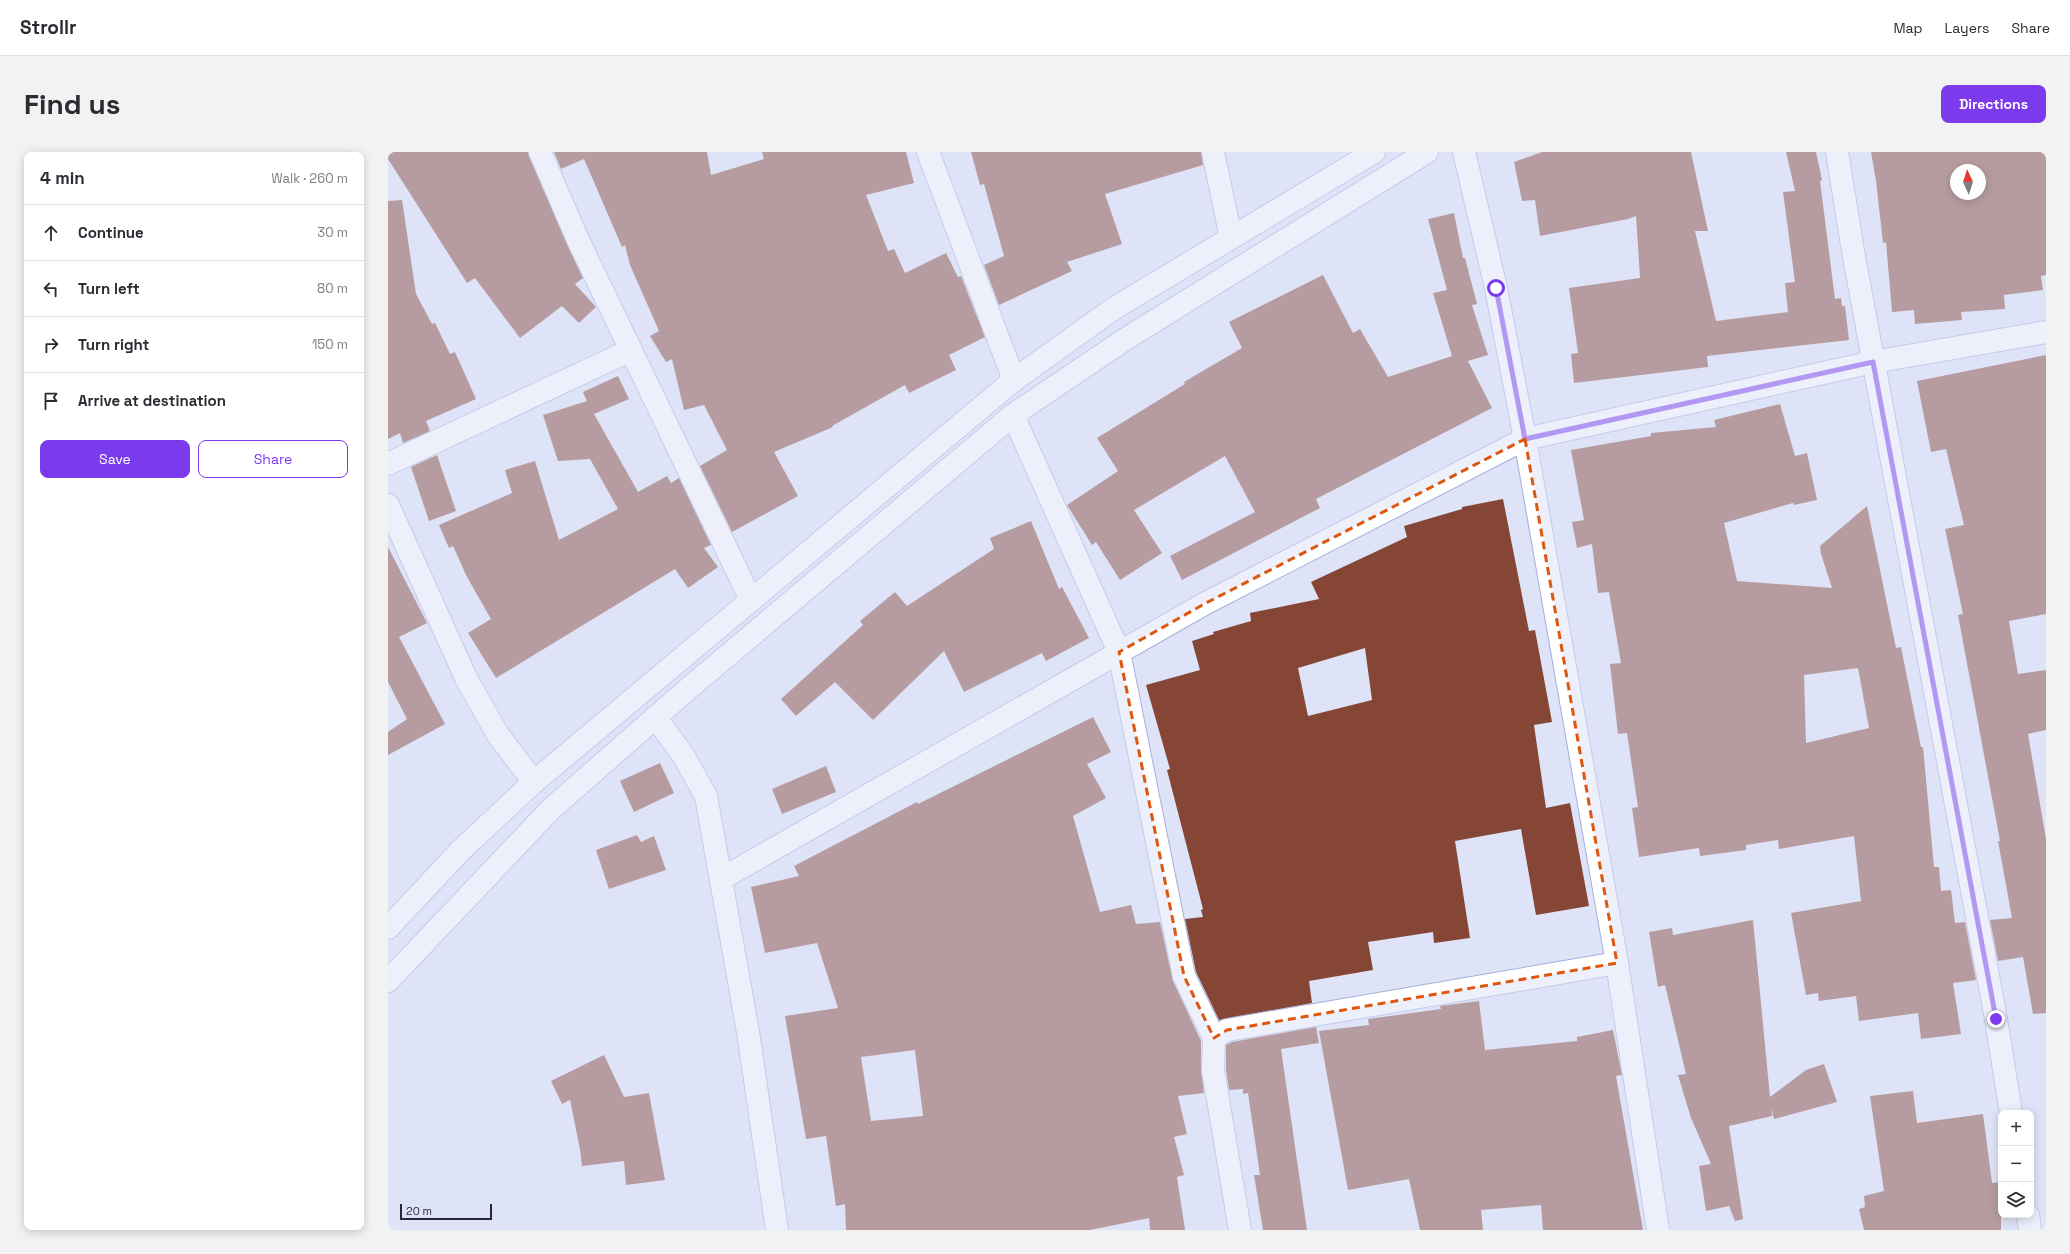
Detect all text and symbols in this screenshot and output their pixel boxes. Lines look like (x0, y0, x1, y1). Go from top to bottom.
text: Strollr (20, 15, 77, 40)
text: Map (1893, 19, 1923, 37)
text: Layers (1945, 19, 1989, 37)
text: Share (2011, 19, 2050, 37)
button: Directions (1941, 85, 2046, 123)
text: Find us (24, 86, 121, 122)
north arrow (1950, 164, 1986, 200)
text: 4 min (40, 167, 85, 189)
text: Walk · 260 m (271, 170, 348, 187)
icon: ahead (40, 222, 62, 244)
text: Continue (78, 223, 144, 242)
text: 30 m (317, 224, 348, 241)
icon: left (40, 278, 62, 300)
text: Turn left (78, 279, 140, 298)
route start (1487, 279, 1505, 297)
text: 80 m (317, 280, 348, 297)
icon: right (40, 334, 62, 356)
text: Turn right (78, 335, 149, 354)
text: 150 m (312, 336, 348, 353)
icon: arrive (40, 390, 62, 412)
text: Arrive at destination (78, 391, 226, 410)
button: Save (40, 440, 190, 478)
button: Share (198, 440, 348, 478)
route end (1987, 1010, 2005, 1028)
map controls (1998, 1110, 2034, 1218)
button: + (1998, 1110, 2034, 1146)
button: − (1998, 1146, 2034, 1182)
button: layers (1998, 1182, 2034, 1218)
scale bar (400, 1202, 492, 1221)
text: 20 m (406, 1204, 432, 1218)

